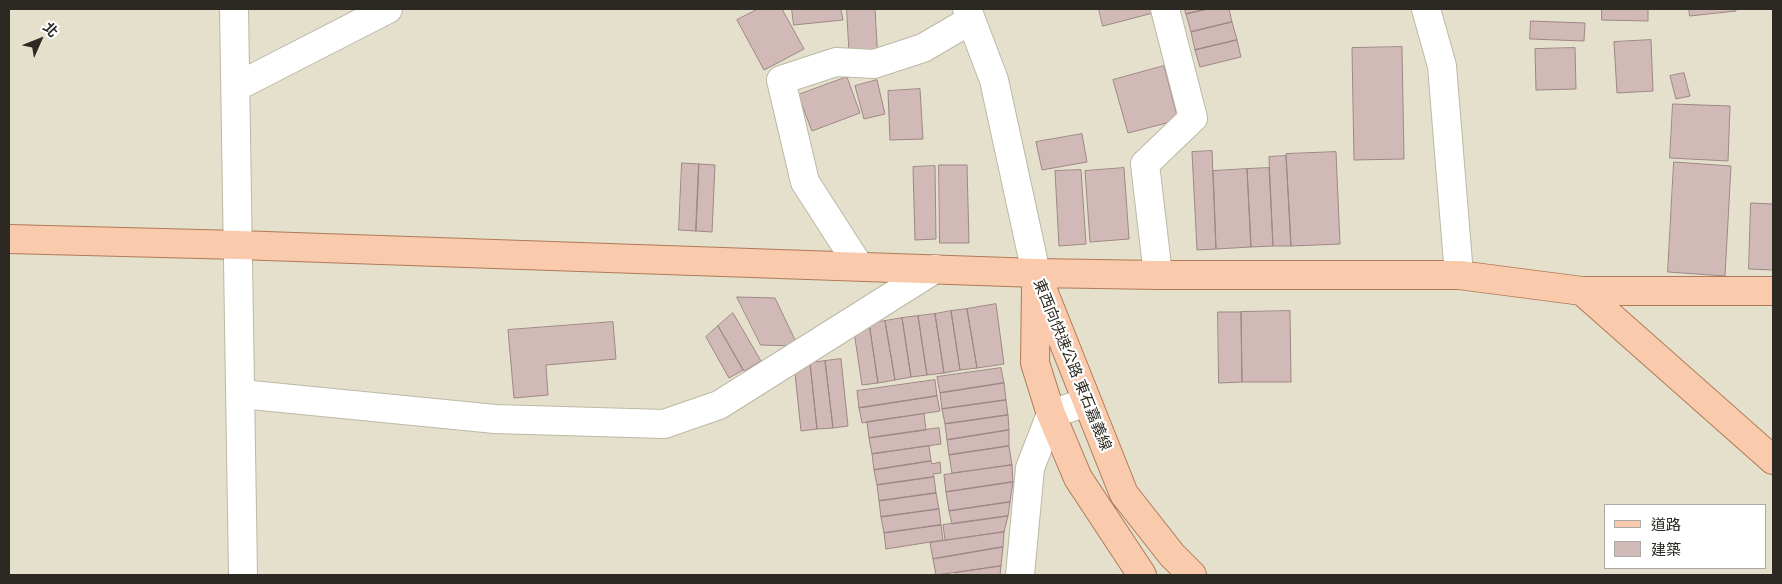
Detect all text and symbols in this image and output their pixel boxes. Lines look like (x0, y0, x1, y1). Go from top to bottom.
north arrow (15, 15, 65, 65)
text: 北 (39, 18, 62, 41)
street label: 東西向快速公路 東石嘉義線 (1029, 277, 1115, 453)
legend (1604, 504, 1767, 569)
text: 道路 (1651, 515, 1681, 534)
text: 建築 (1651, 540, 1681, 559)

